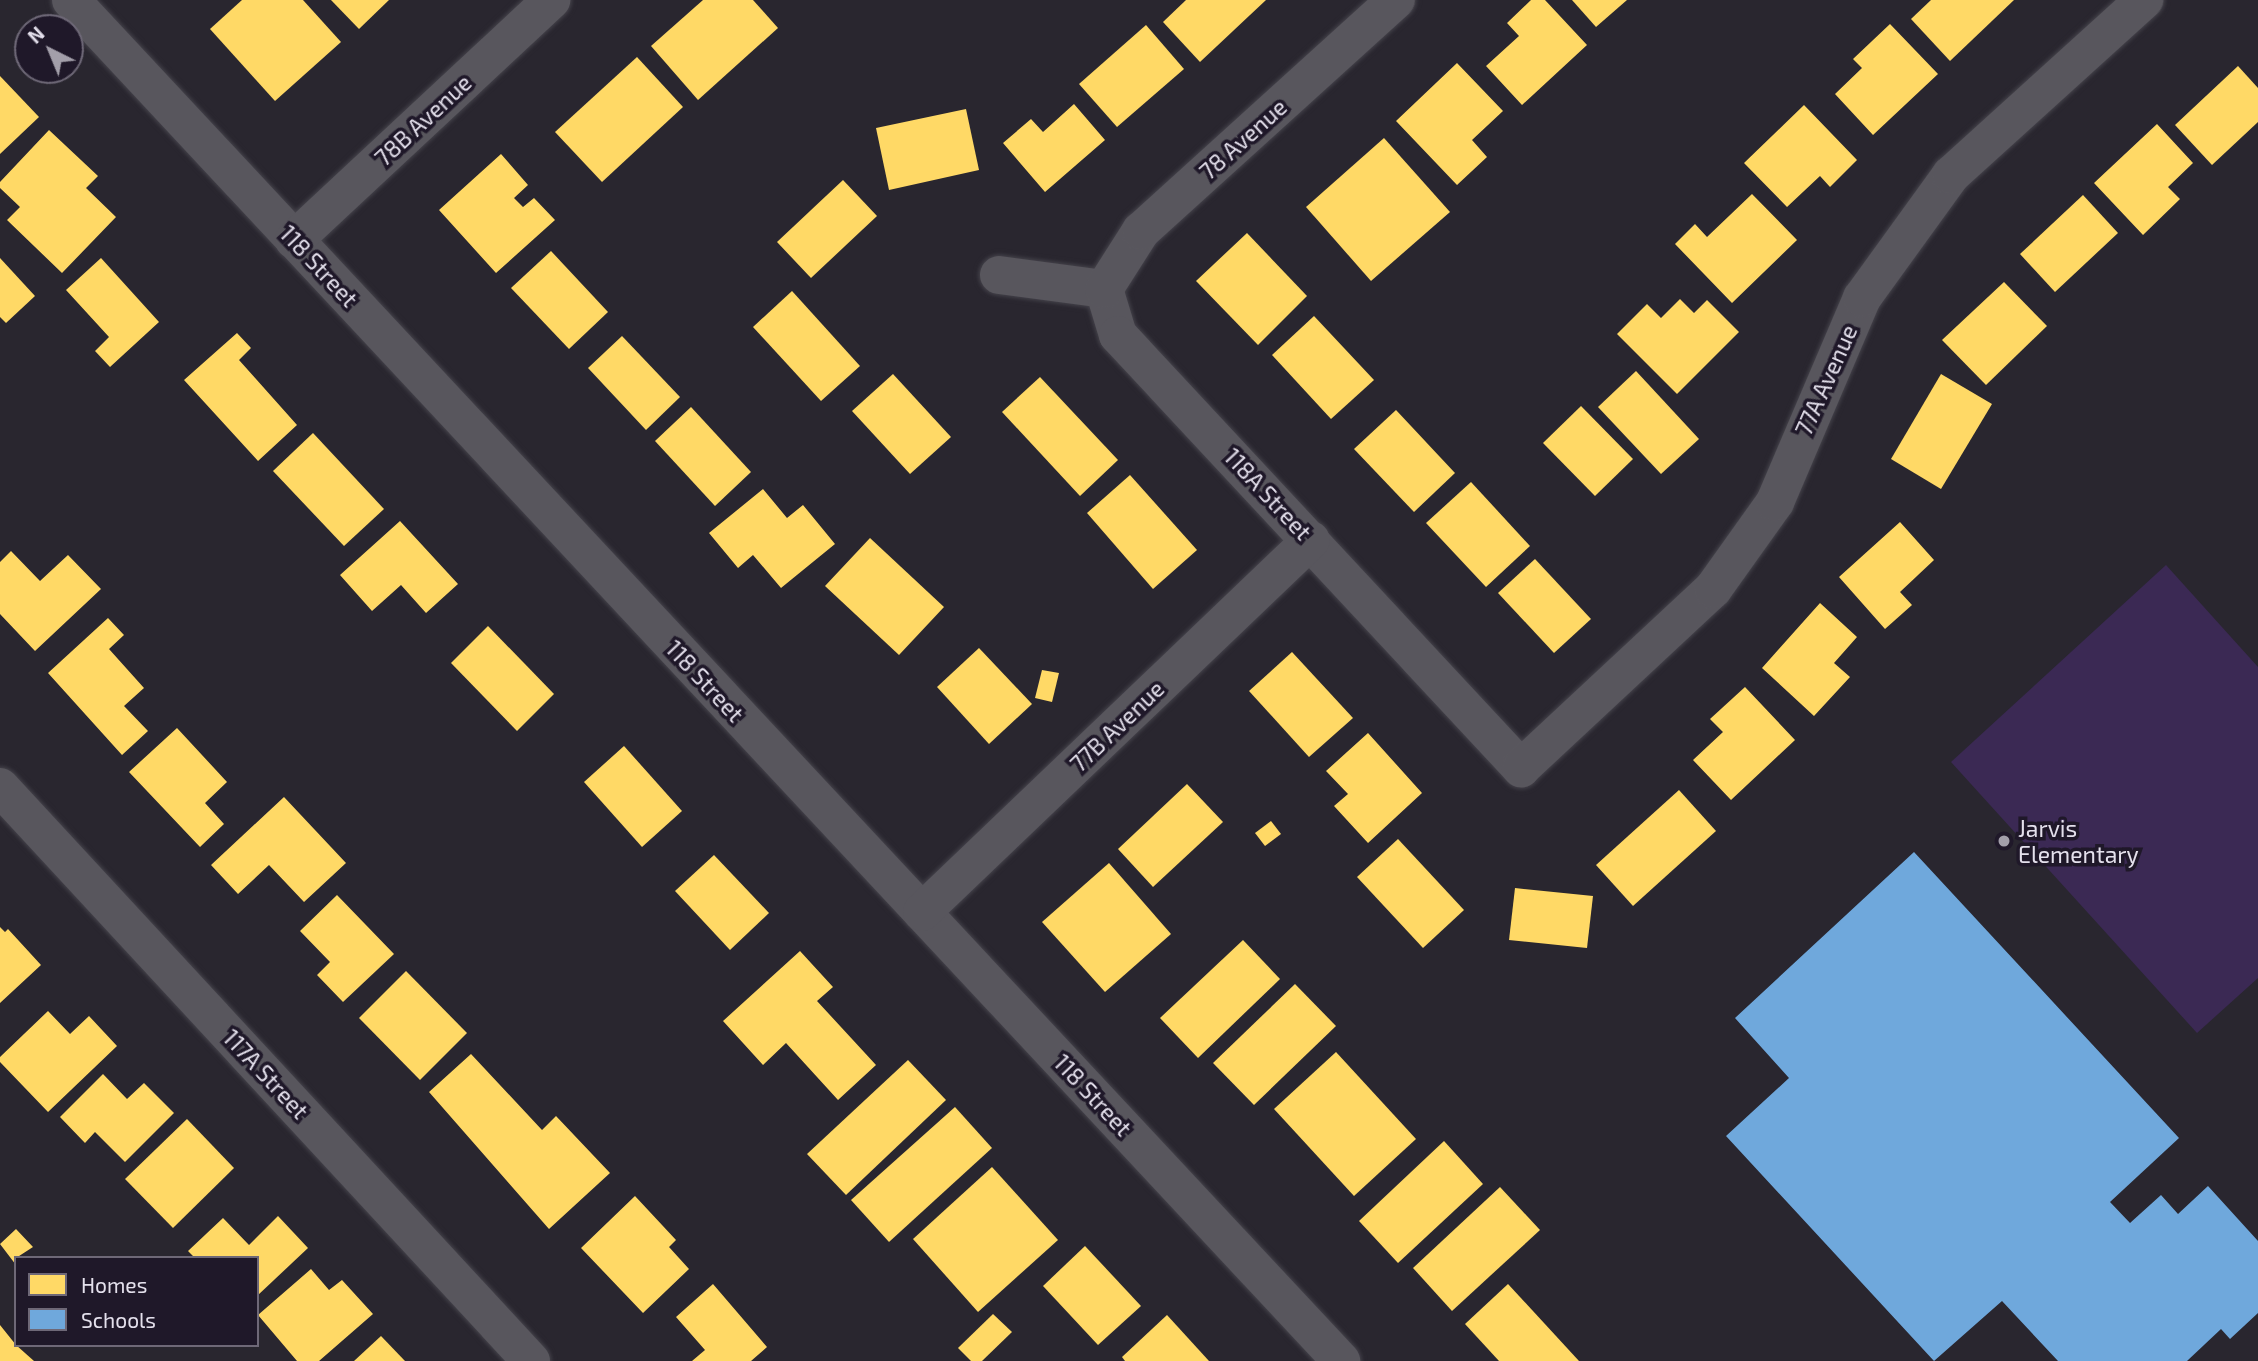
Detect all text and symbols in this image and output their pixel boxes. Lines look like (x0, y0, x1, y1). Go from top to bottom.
north arrow (14, 14, 84, 84)
text: N (23, 22, 49, 48)
street label: 78B Avenue (369, 68, 477, 172)
street label: 78 Avenue (1194, 93, 1292, 185)
street label: 118 Street (274, 220, 364, 312)
street label: 77A Avenue (1789, 320, 1863, 440)
street label: 118A Street (1218, 442, 1318, 546)
street label: 118 Street (660, 635, 750, 727)
street label: 77B Avenue (1064, 674, 1170, 778)
place label: Jarvis Elementary (2018, 814, 2139, 868)
marker: Jarvis Elementary (1996, 833, 2012, 849)
street label: 117A Street (217, 1023, 315, 1125)
street label: 118 Street (1048, 1049, 1138, 1141)
legend (14, 1256, 259, 1347)
text: Homes (81, 1272, 147, 1297)
text: Schools (81, 1307, 156, 1332)

